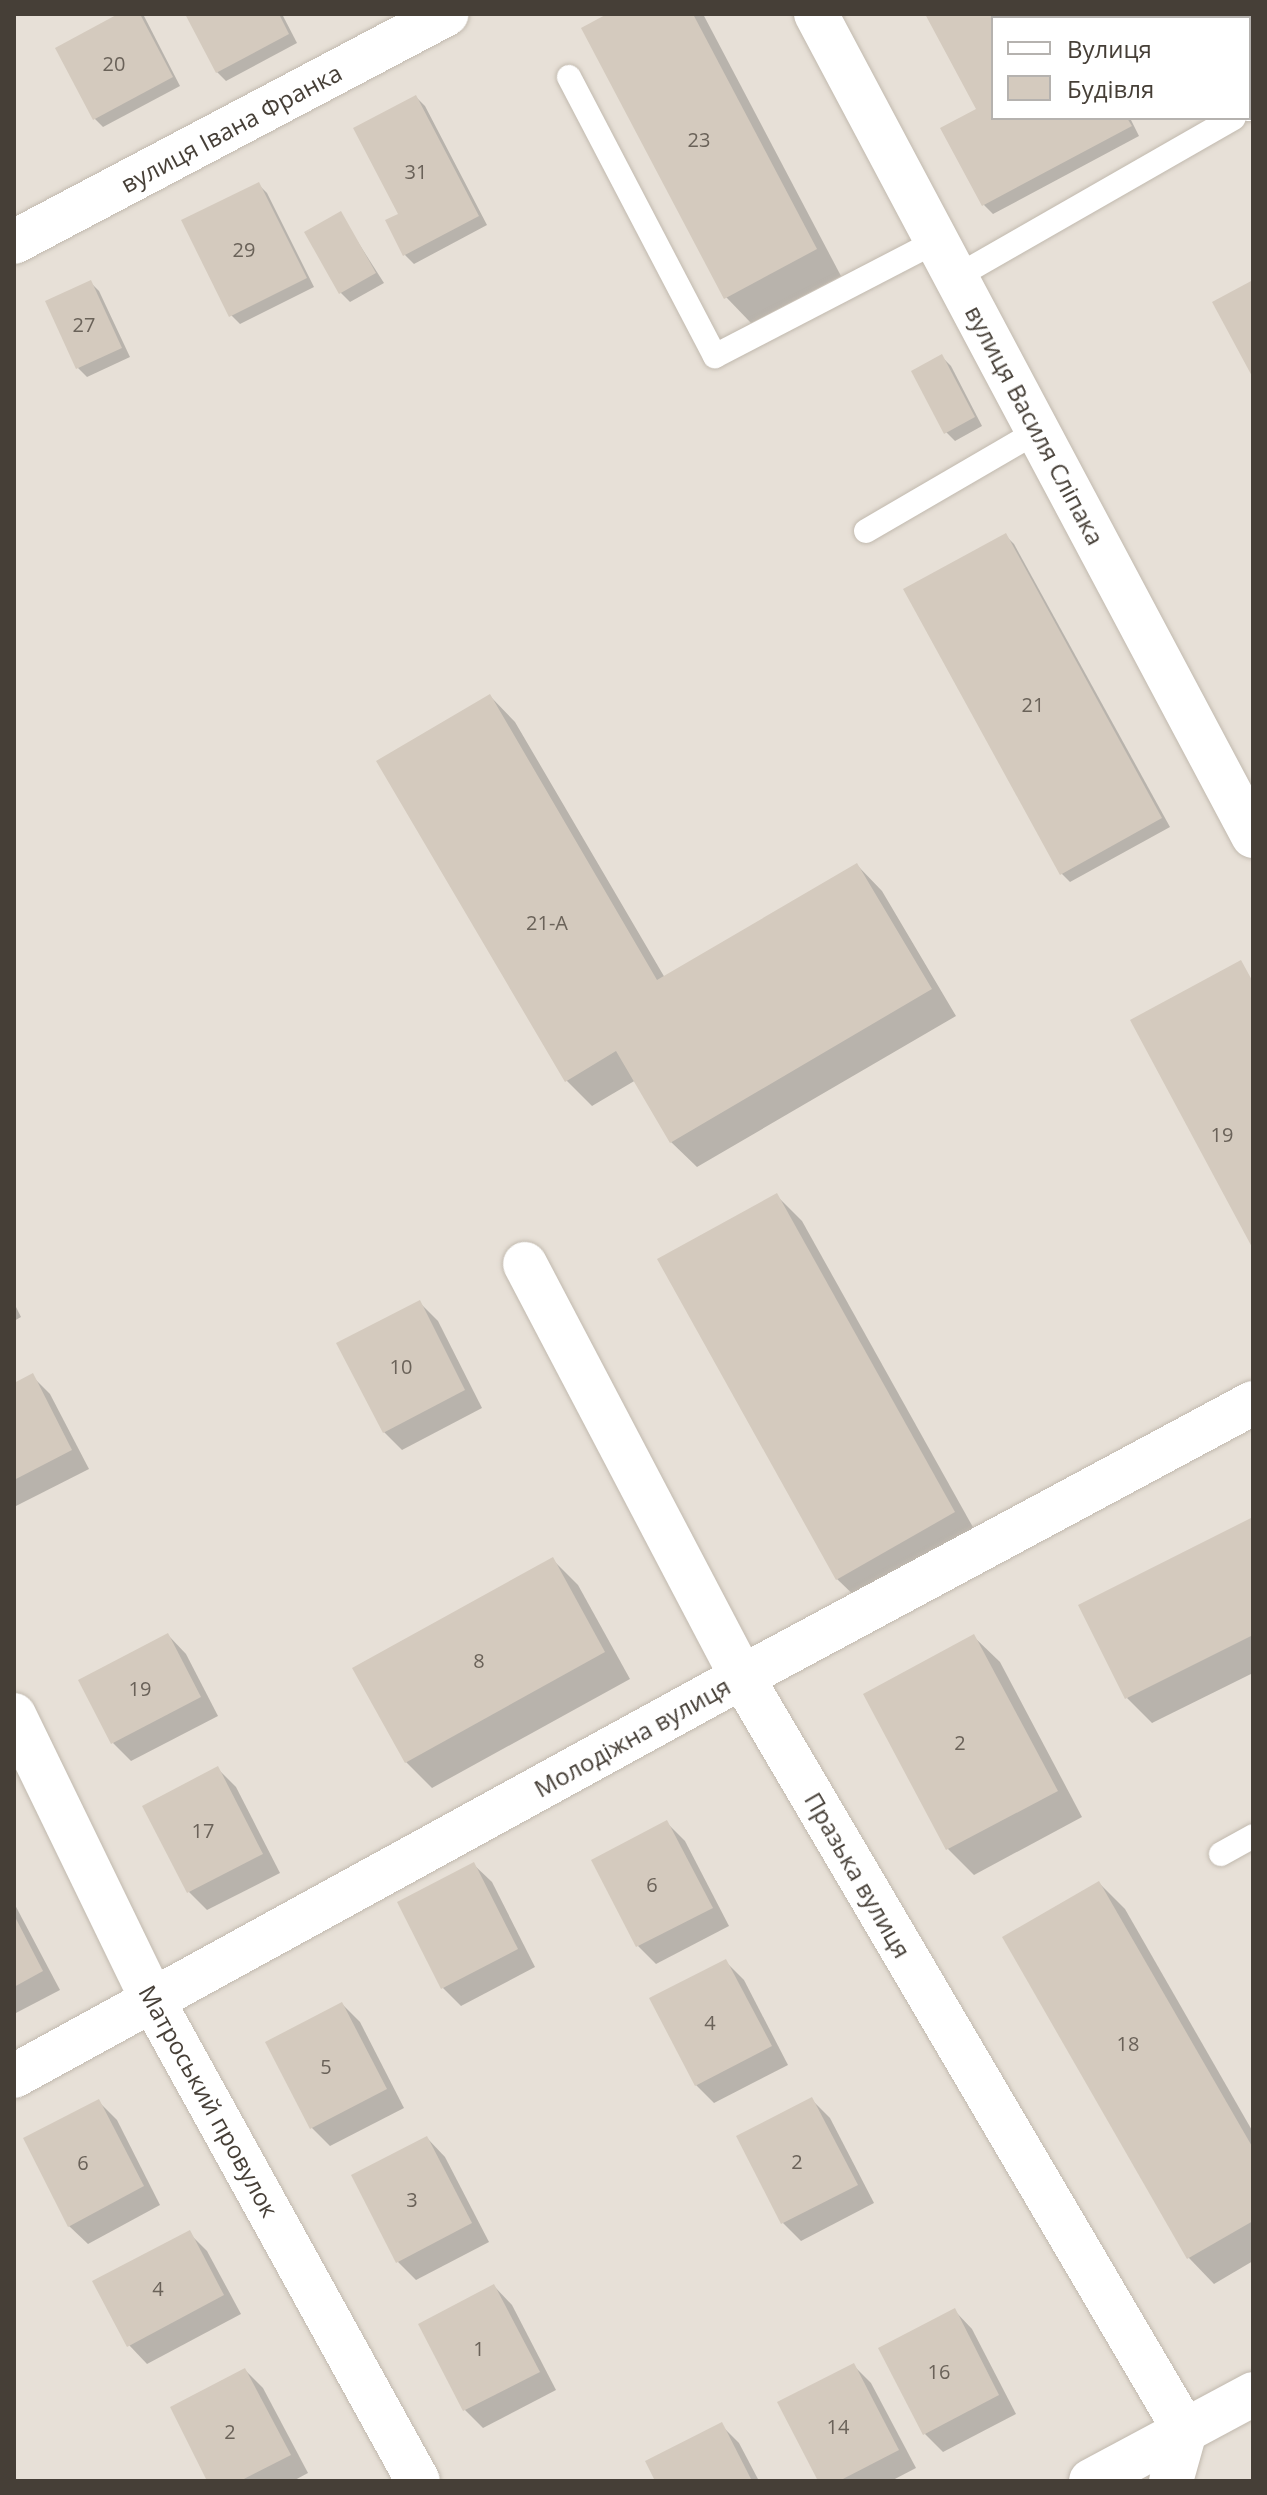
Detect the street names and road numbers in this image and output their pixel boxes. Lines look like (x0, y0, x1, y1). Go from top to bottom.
street label: вулиця Івана Франка (116, 58, 346, 198)
street label: вулиця Василя Сліпака (960, 300, 1110, 550)
street label: Молодіжна вулиця (529, 1671, 735, 1803)
street label: Празька вулиця (799, 1787, 917, 1963)
street label: Матроський провулок (133, 1980, 285, 2222)

